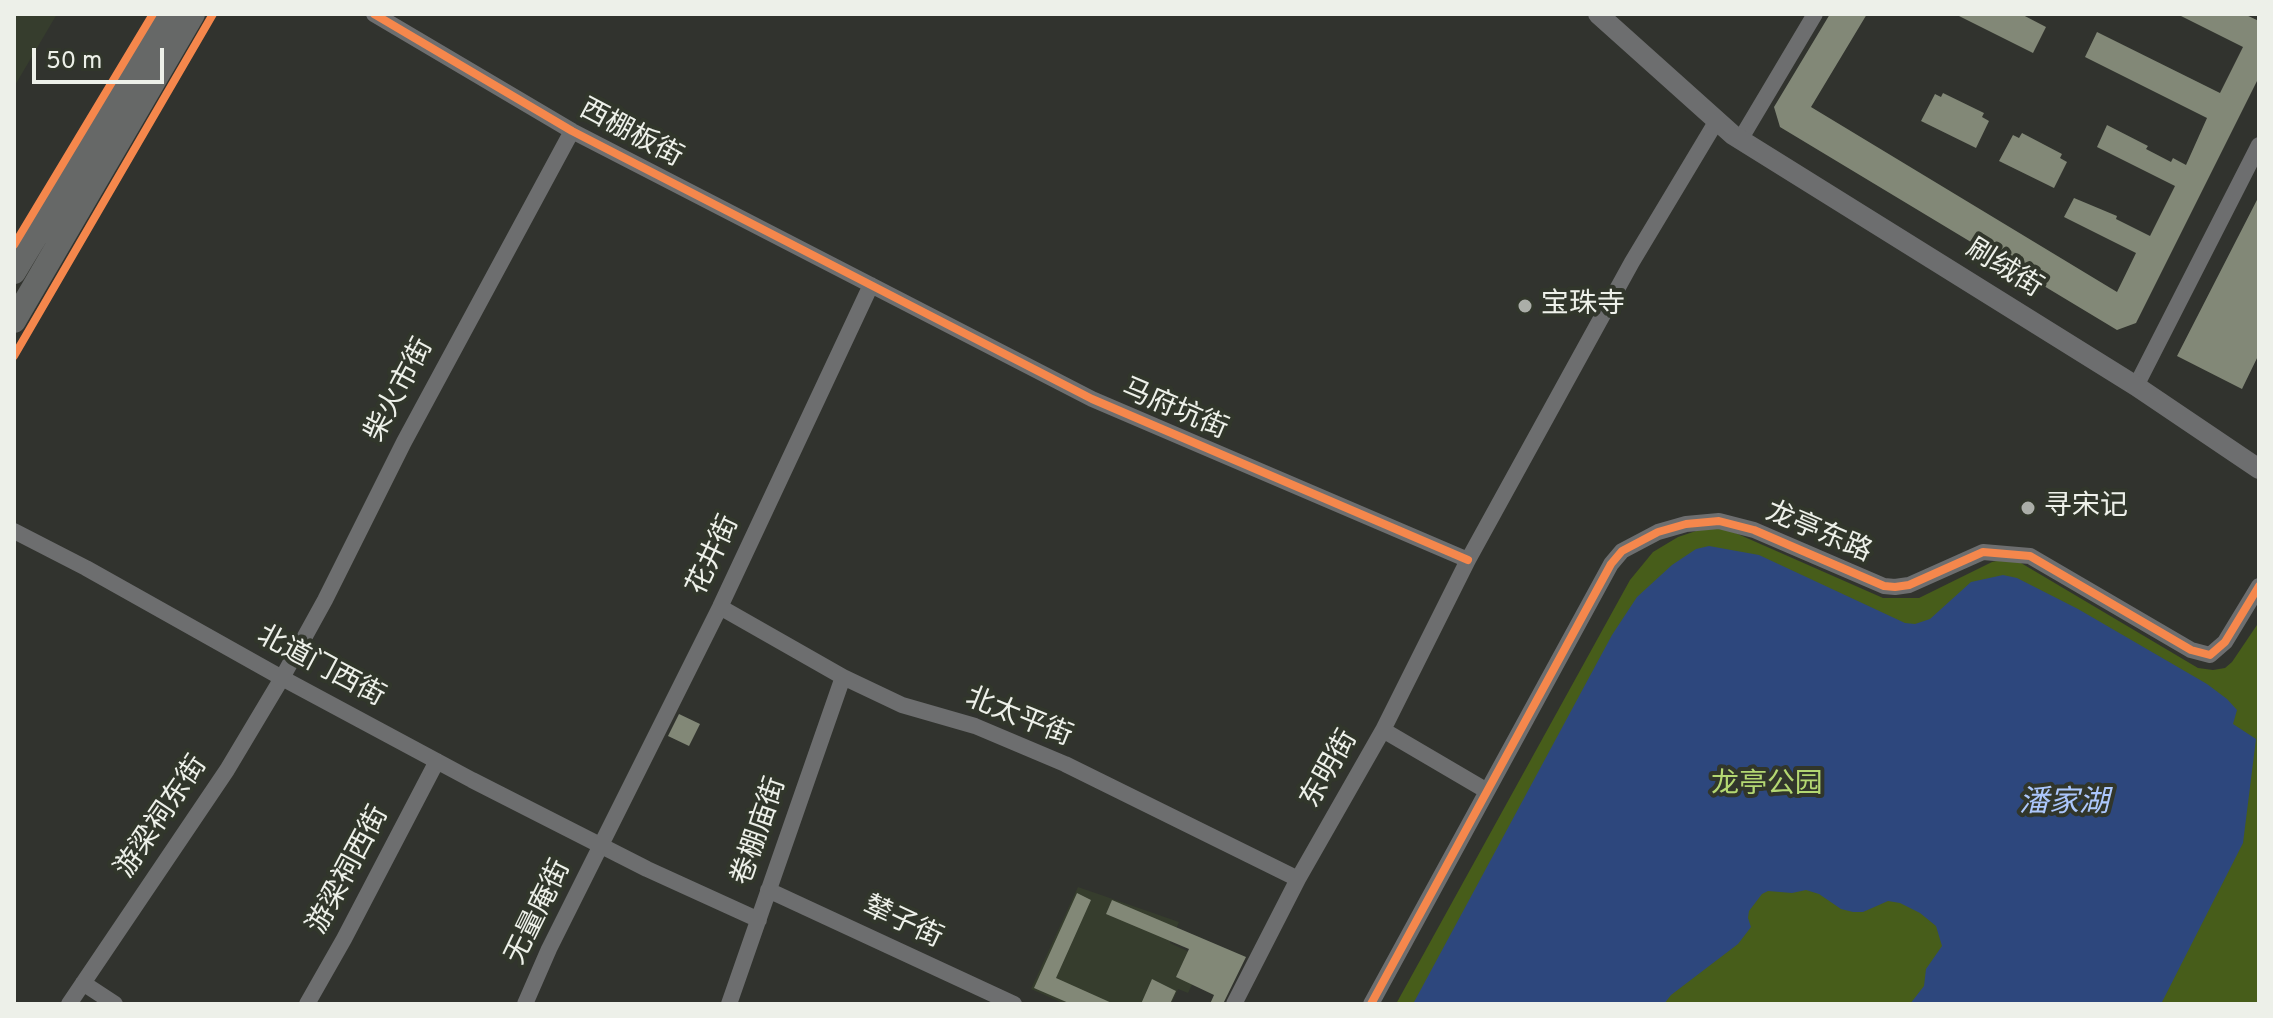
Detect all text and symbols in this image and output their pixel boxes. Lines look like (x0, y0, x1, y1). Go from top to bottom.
scale bar (36, 32, 168, 82)
text: 50 m (46, 47, 102, 77)
street label: 西棚板街 (573, 94, 687, 176)
street label: 刷绒街 (1958, 233, 2048, 307)
place label: 宝珠寺 (1541, 289, 1625, 323)
marker: 宝珠寺 (1516, 297, 1534, 315)
street label: 柴火市街 (360, 334, 442, 448)
street label: 马府坑街 (1116, 374, 1232, 448)
place label: 寻宋记 (2044, 491, 2128, 525)
street label: 龙亭东路 (1760, 497, 1876, 571)
marker: 寻宋记 (2019, 499, 2037, 517)
street label: 花井街 (682, 511, 748, 601)
street label: 北道门西街 (250, 620, 390, 716)
street label: 北太平街 (960, 682, 1076, 756)
street label: 东明街 (1295, 725, 1367, 815)
street label: 游梁祠东街 (110, 751, 216, 885)
park label: 龙亭公园 (1711, 769, 1823, 803)
street label: 卷棚庙街 (727, 774, 795, 890)
water label: 潘家湖 (2019, 787, 2109, 823)
street label: 游梁祠西街 (302, 801, 398, 941)
street label: 无量庵街 (500, 855, 580, 971)
street label: 辇子街 (857, 891, 947, 957)

